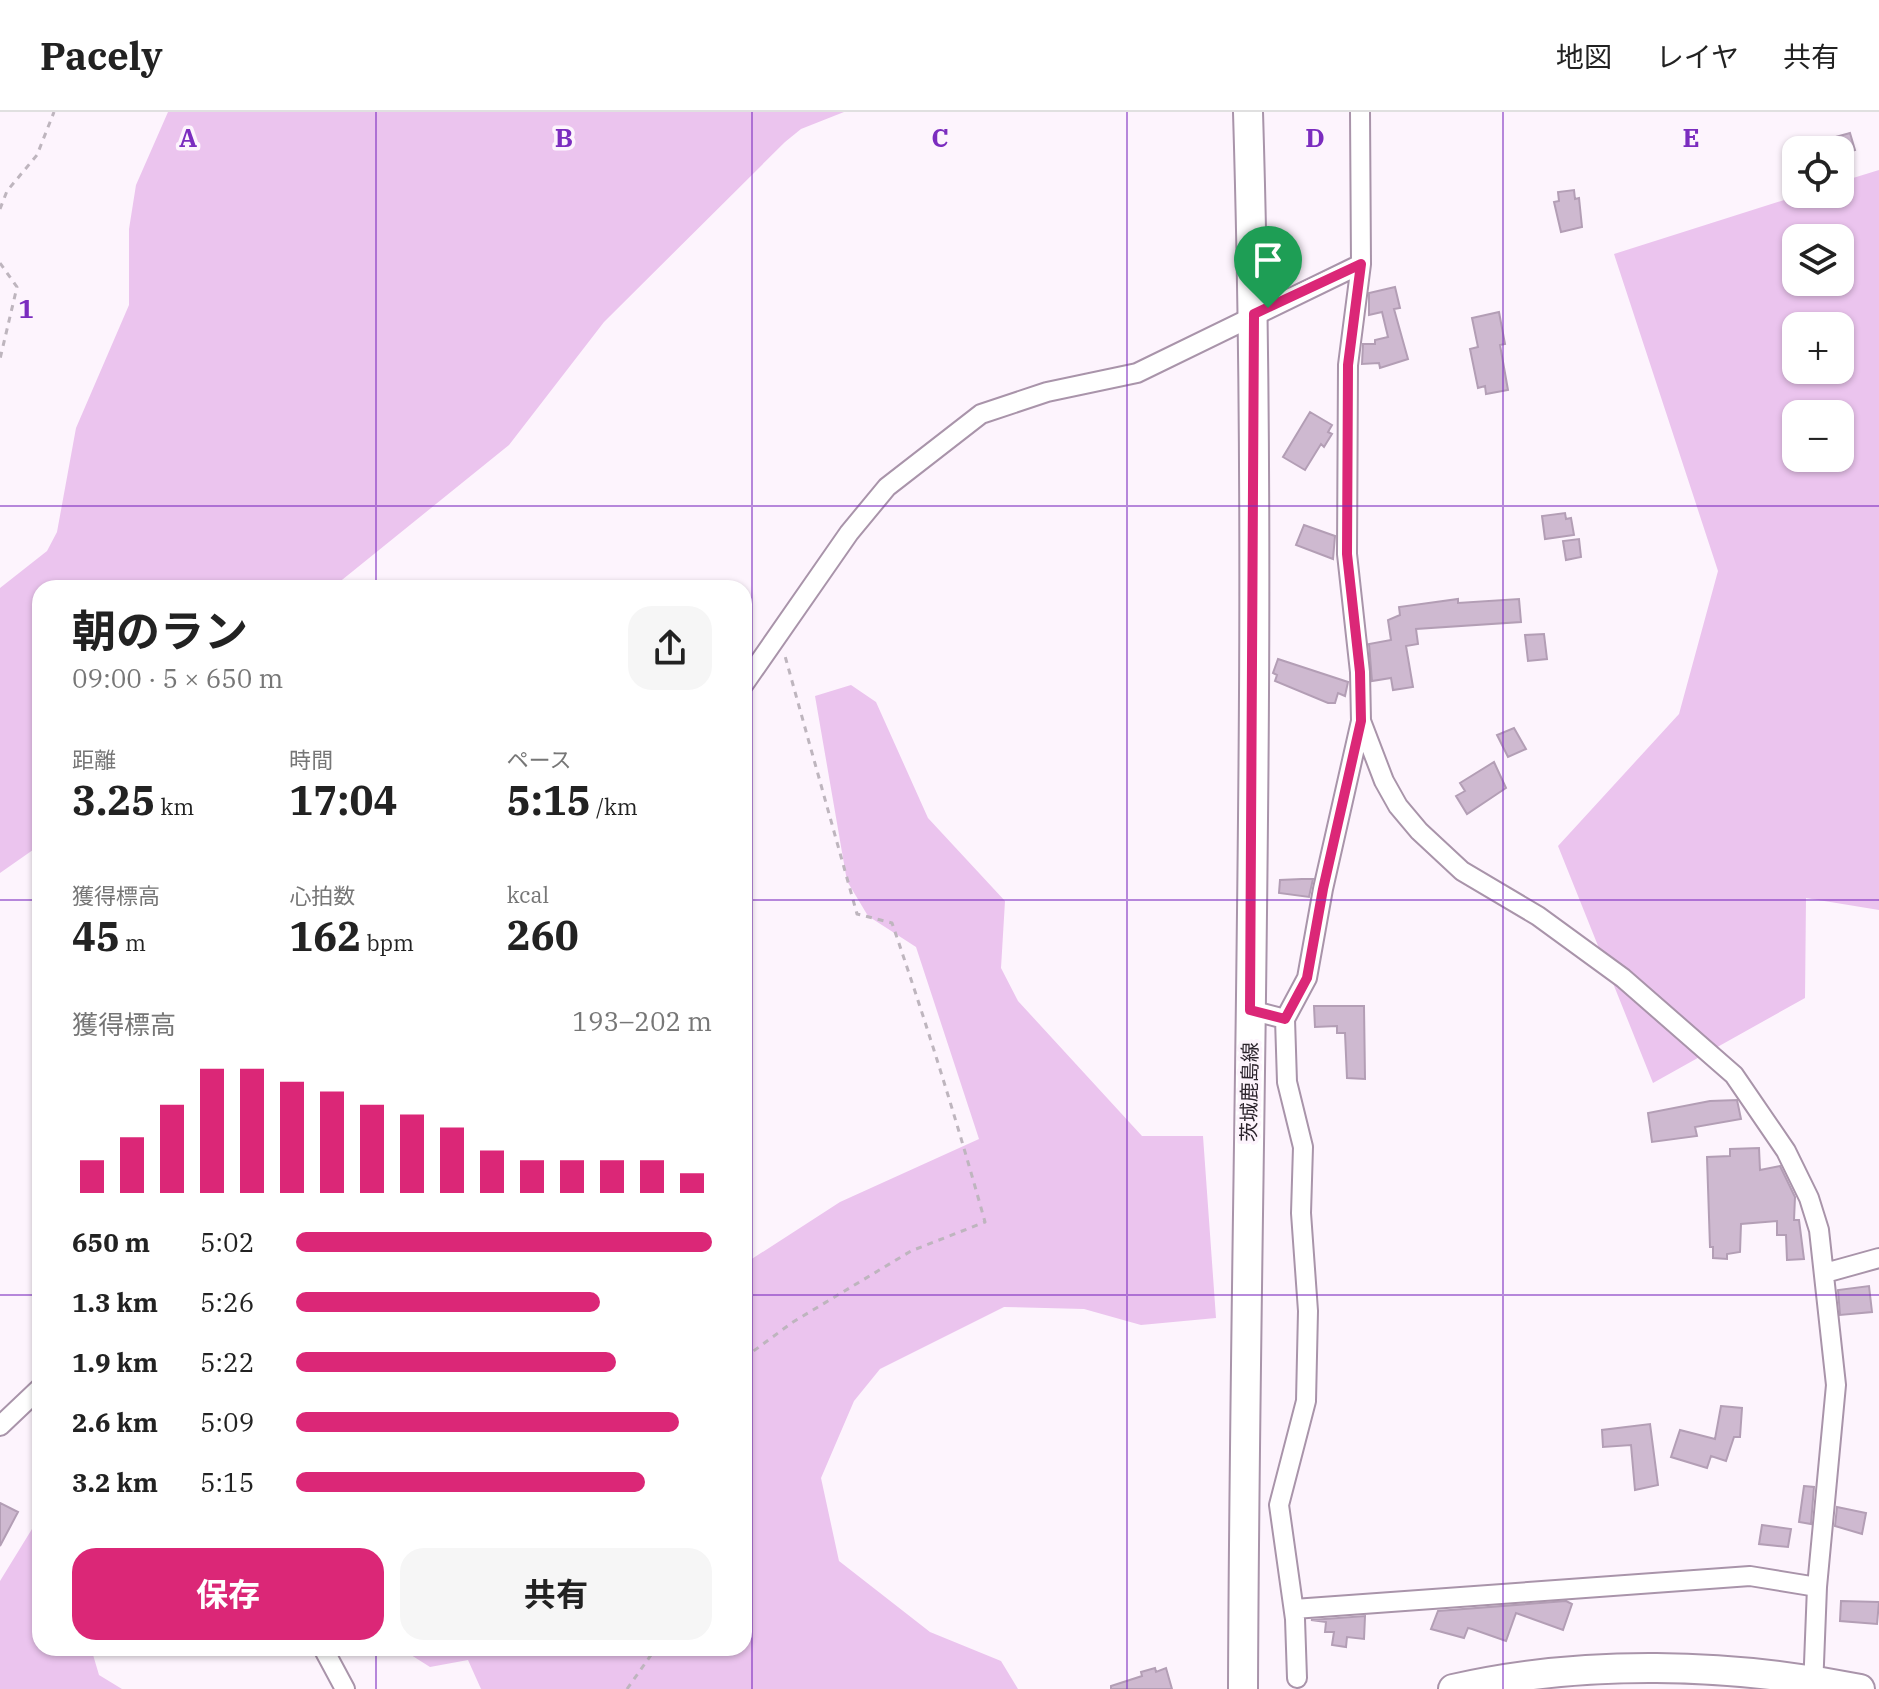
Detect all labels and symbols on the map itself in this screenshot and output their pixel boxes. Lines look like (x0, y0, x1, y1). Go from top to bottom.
text: A (179, 120, 197, 154)
text: B (555, 120, 573, 154)
text: C (931, 120, 949, 154)
text: D (1305, 120, 1325, 154)
text: E (1682, 120, 1700, 154)
pin (1234, 226, 1302, 308)
text: 1 (18, 291, 34, 325)
street label: 茨城鹿島線 (1235, 1042, 1263, 1142)

